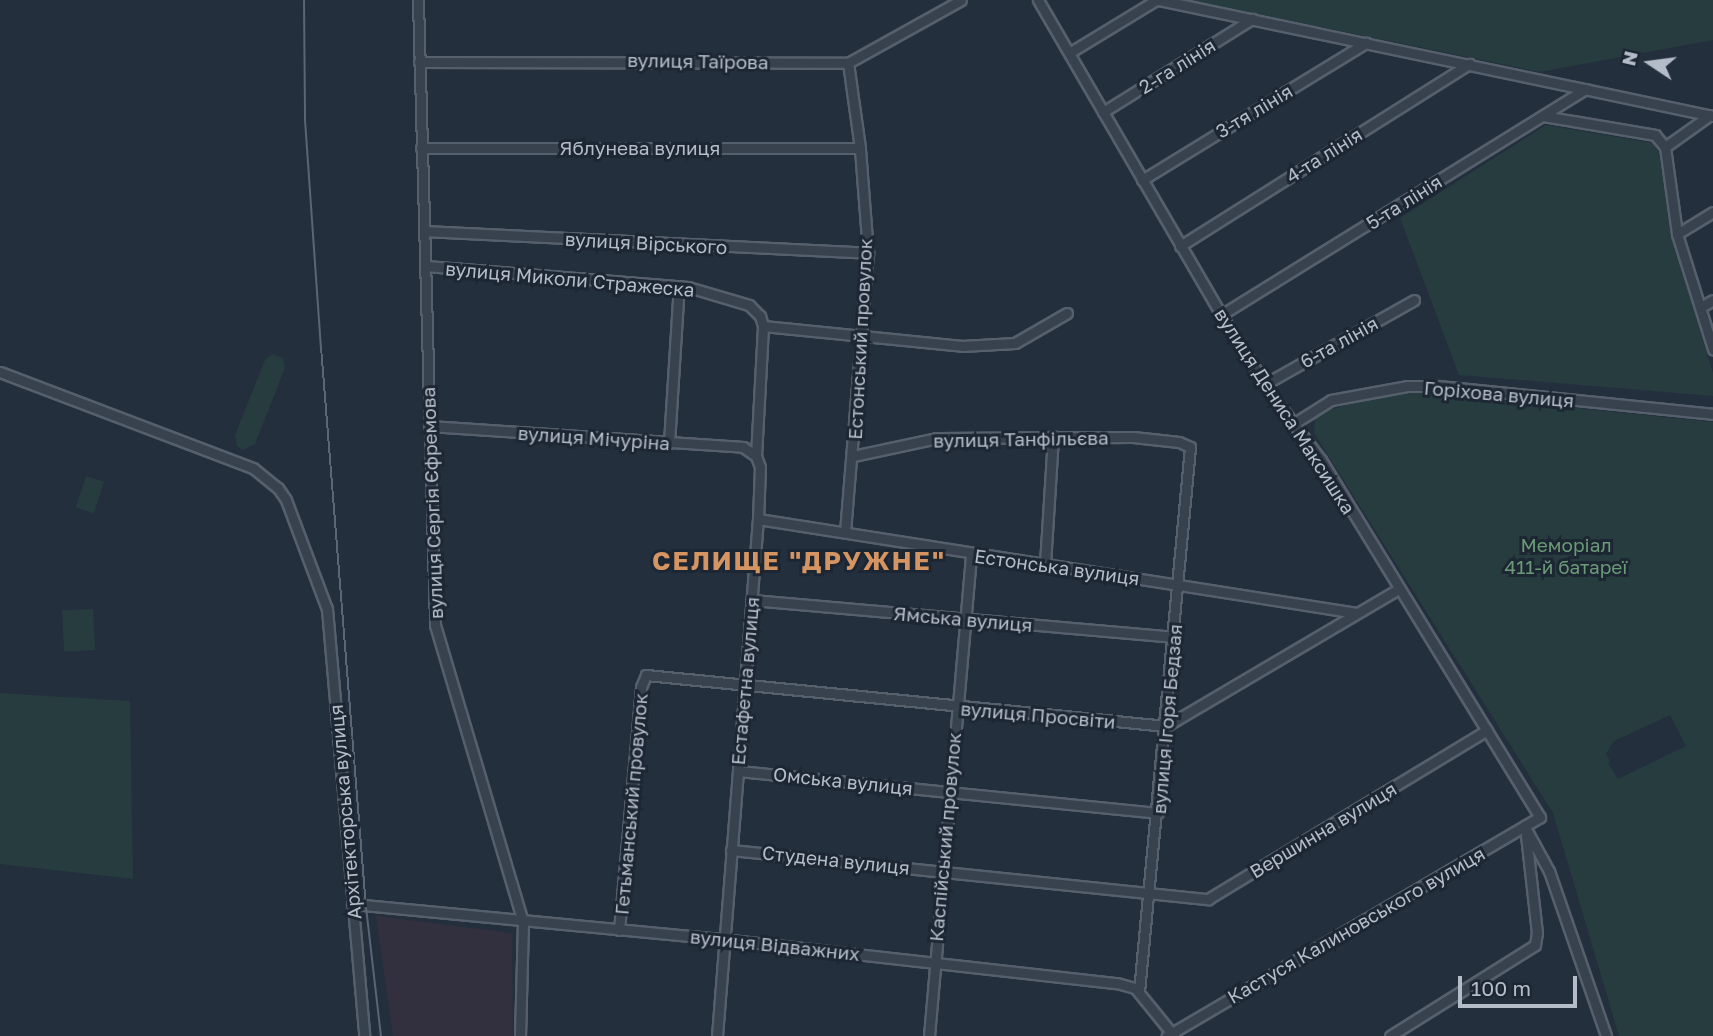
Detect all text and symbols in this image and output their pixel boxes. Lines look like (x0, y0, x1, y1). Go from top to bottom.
north arrow (1615, 28, 1685, 98)
street label: 2-га лінія (1135, 34, 1219, 98)
street label: вулиця Таїрова (627, 48, 769, 74)
text: N (1616, 49, 1642, 68)
street label: 3-тя лінія (1212, 79, 1296, 143)
street label: 4-та лінія (1282, 123, 1366, 187)
street label: Яблунева вулиця (560, 137, 720, 159)
street label: 5-та лінія (1362, 170, 1446, 234)
street label: вулиця Вірського (564, 227, 728, 259)
street label: Естонський провулок (843, 238, 877, 440)
street label: вулиця Миколи Стражеска (444, 257, 696, 301)
street label: вулиця Дениса Максишка (1210, 304, 1360, 518)
street label: 6-та лінія (1296, 311, 1382, 373)
street label: Горіхова вулиця (1423, 376, 1575, 412)
street label: вулиця Сергія Єфремова (417, 387, 447, 619)
street label: вулиця Мічуріна (517, 421, 671, 455)
street label: вулиця Танфільєва (933, 426, 1109, 452)
park label: Меморіал 411-й батареї (1505, 534, 1627, 578)
street label: Естонська вулиця (973, 544, 1141, 590)
district label: СЕЛИЩЕ "ДРУЖНЕ" (654, 545, 944, 577)
street label: Естафетна вулиця (726, 596, 764, 766)
street label: Ямська вулиця (893, 602, 1033, 636)
street label: вулиця Ігоря Бедзая (1147, 623, 1187, 815)
street label: Гетьманський провулок (610, 692, 652, 916)
street label: вулиця Просвіти (960, 697, 1116, 733)
street label: Архітекторська вулиця (324, 704, 366, 920)
street label: Каспійський провулок (924, 731, 966, 943)
street label: Омська вулиця (772, 762, 914, 800)
street label: Вершинна вулиця (1245, 777, 1401, 883)
street label: Студена вулиця (761, 841, 911, 879)
street label: Кастуся Калиновського вулиця (1223, 842, 1489, 1008)
street label: вулиця Відважних (689, 925, 861, 965)
scale bar (1461, 962, 1580, 1006)
text: 100 m (1471, 975, 1531, 1001)

